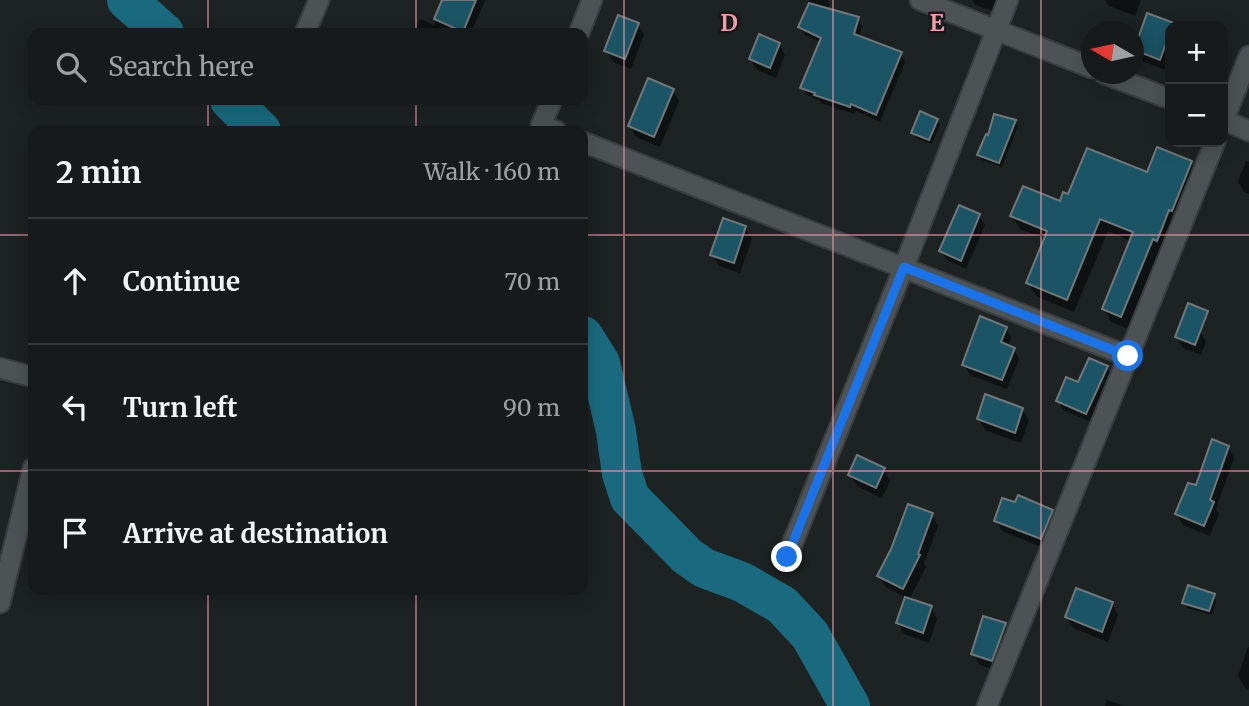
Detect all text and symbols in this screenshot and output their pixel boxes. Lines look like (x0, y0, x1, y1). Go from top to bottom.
text: D (720, 8, 738, 37)
text: E (929, 8, 945, 37)
north arrow (1081, 21, 1144, 84)
map controls (1165, 21, 1228, 147)
button: + (1165, 21, 1228, 84)
search box (28, 28, 588, 105)
icon: search (52, 48, 90, 86)
text: Search here (108, 50, 254, 83)
button: − (1165, 84, 1228, 147)
text: 2 min (56, 153, 141, 191)
text: Walk · 160 m (424, 157, 560, 186)
icon: ahead (56, 262, 94, 300)
text: Continue (123, 265, 240, 298)
text: 70 m (504, 267, 560, 296)
route start (1112, 340, 1143, 371)
icon: left (56, 388, 94, 426)
text: Turn left (123, 391, 237, 424)
text: 90 m (503, 393, 560, 422)
icon: arrive (56, 514, 94, 552)
text: Arrive at destination (123, 517, 388, 550)
route end (771, 541, 802, 572)

